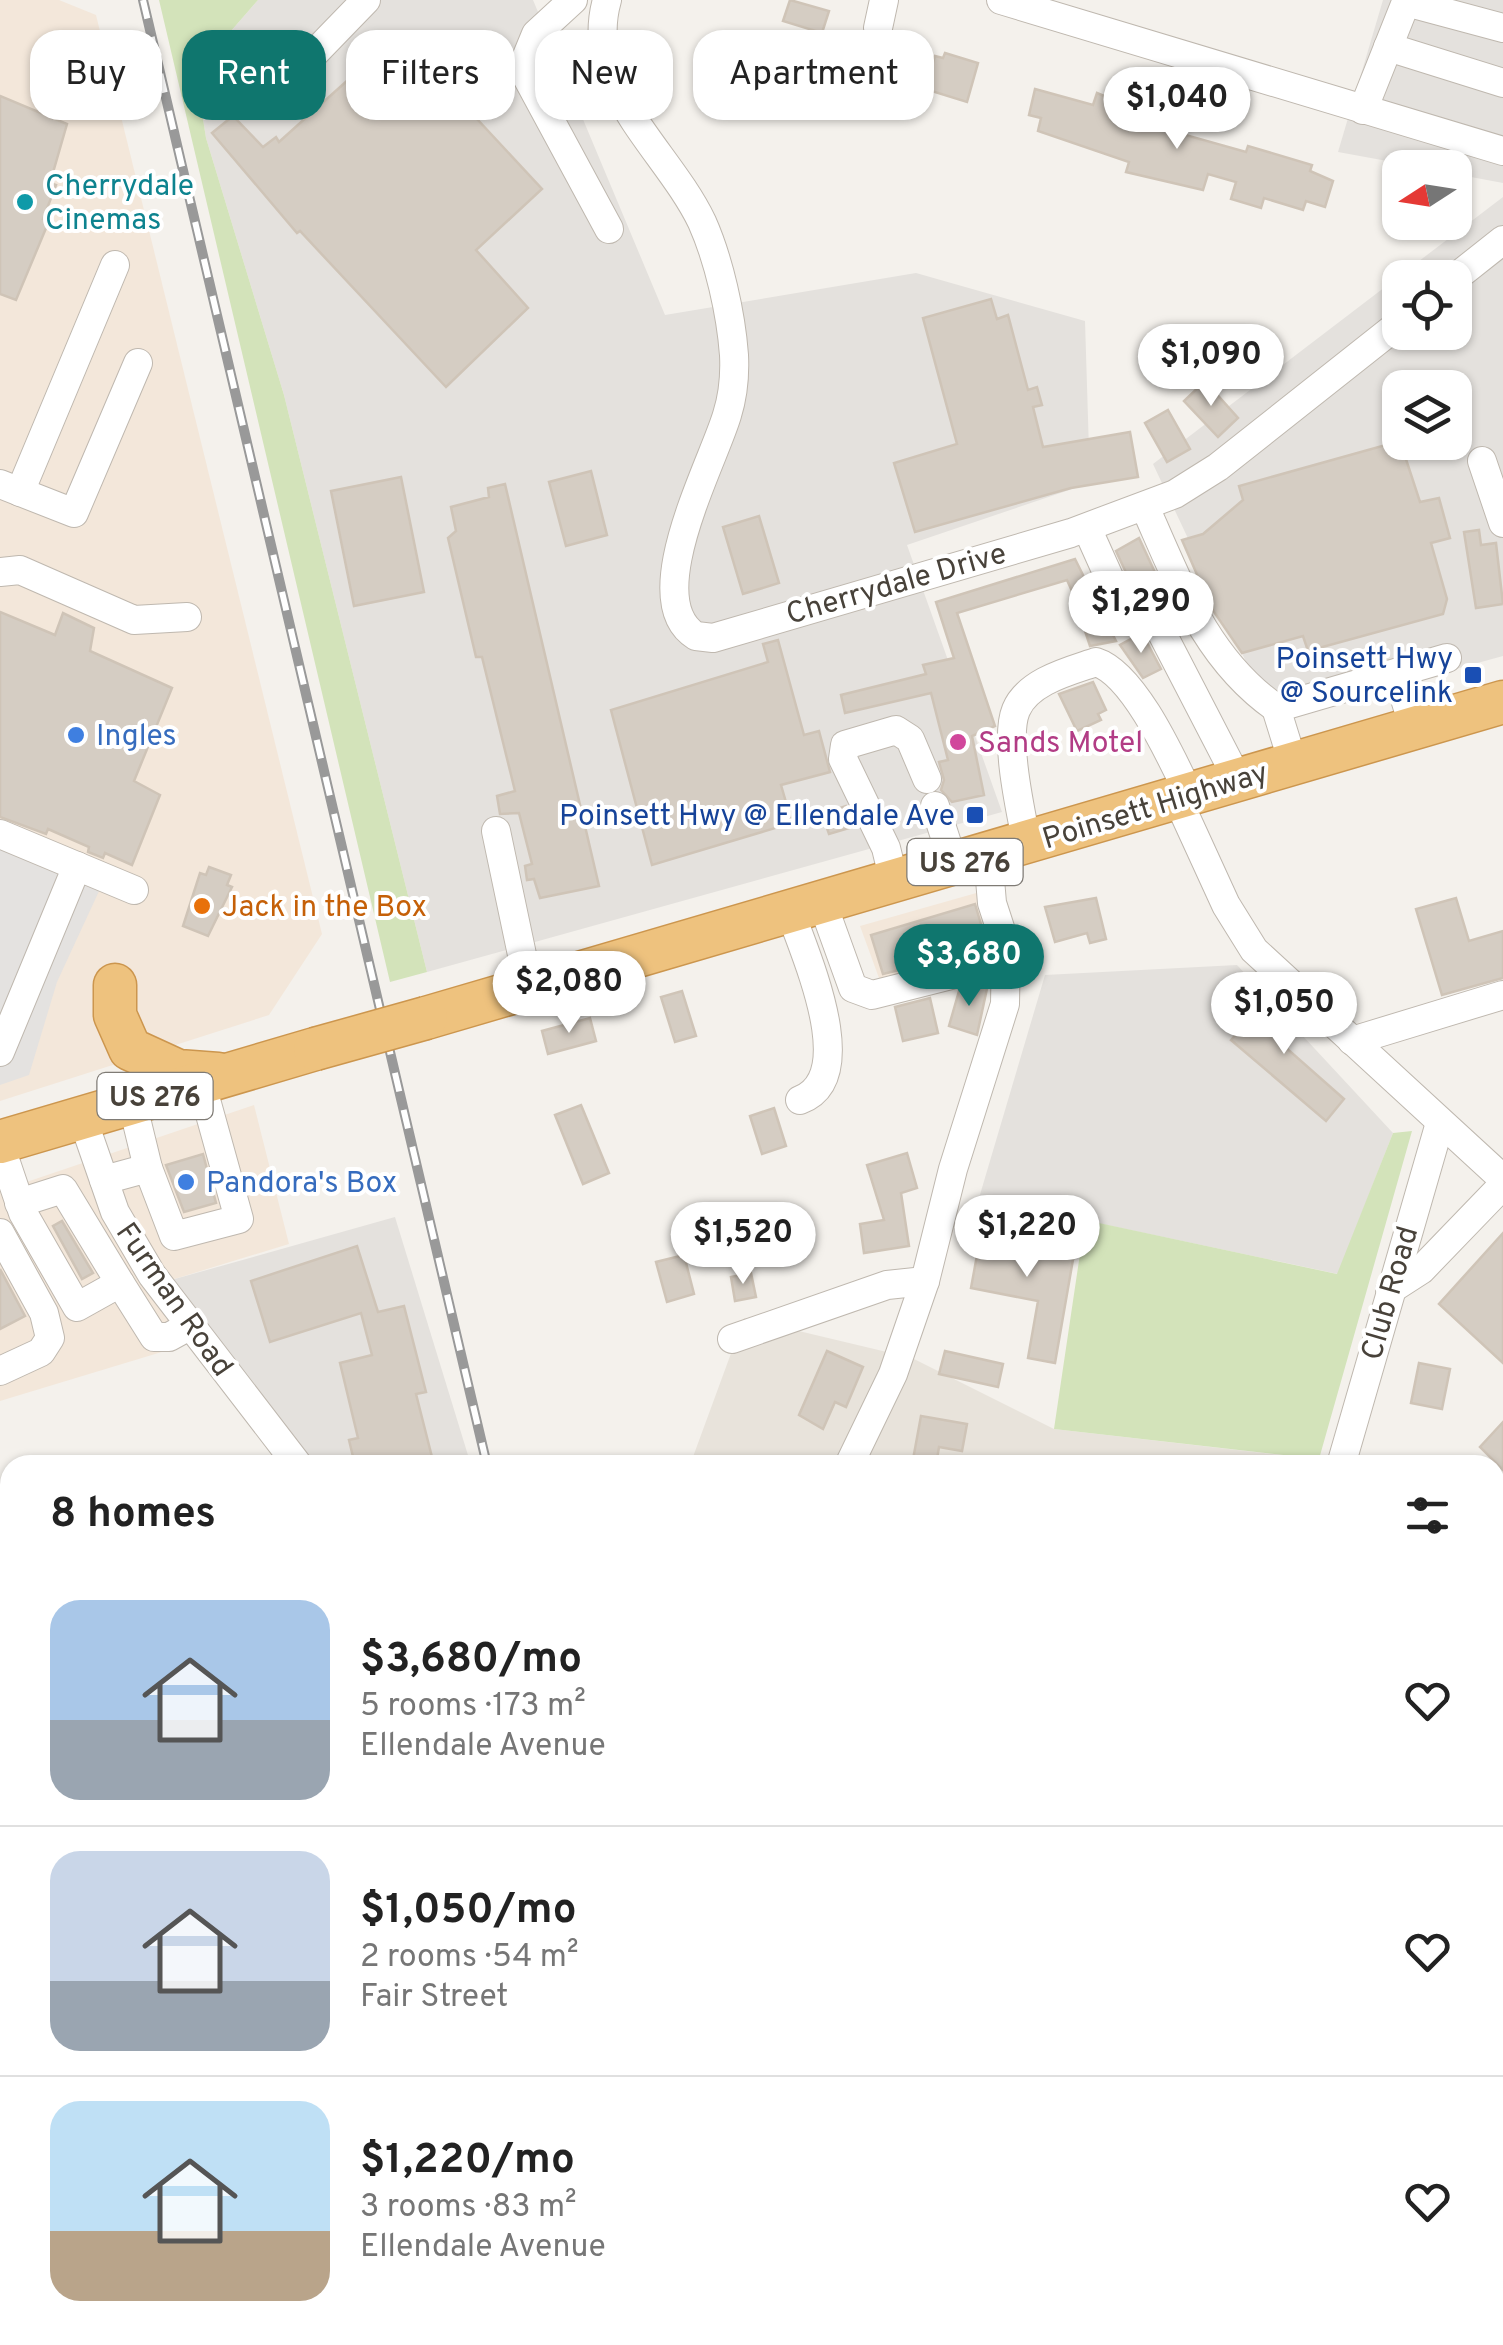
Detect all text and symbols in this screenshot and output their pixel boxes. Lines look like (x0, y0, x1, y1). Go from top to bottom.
chip: Buy (30, 30, 162, 120)
chip: Rent (182, 30, 326, 120)
chip: Filters (346, 30, 515, 120)
chip: New (535, 30, 673, 120)
chip: Apartment (693, 30, 934, 120)
pin: $1,040 (1096, 67, 1258, 152)
text: $1,040 (1125, 79, 1229, 119)
north arrow (1382, 150, 1472, 240)
map controls (1382, 150, 1472, 460)
place label: Cherrydale Cinemas (45, 169, 194, 240)
marker: Cherrydale Cinemas (14, 191, 36, 213)
button: locate (1382, 260, 1472, 350)
pin: $1,090 (1130, 324, 1292, 409)
text: $1,090 (1160, 336, 1262, 376)
button: layers (1382, 370, 1472, 460)
street label: Cherrydale Drive (782, 536, 1011, 634)
pin: $1,290 (1060, 571, 1222, 656)
text: $1,290 (1091, 583, 1191, 623)
place label: Poinsett Hwy @ Sourcelink (1276, 642, 1453, 713)
marker: Poinsett Hwy @ Sourcelink (1462, 664, 1484, 686)
place label: Ingles (96, 719, 176, 756)
marker: Ingles (65, 724, 87, 746)
place label: Sands Motel (978, 726, 1143, 763)
marker: Sands Motel (947, 731, 969, 753)
street label: Poinsett Highway (1038, 755, 1273, 859)
place label: Poinsett Hwy @ Ellendale Ave (559, 799, 955, 836)
marker: Poinsett Hwy @ Ellendale Ave (964, 804, 986, 826)
road number: US 276 (908, 839, 1022, 885)
place label: Jack in the Box (222, 890, 427, 927)
marker: Jack in the Box (191, 895, 213, 917)
pin: $3,680 (888, 924, 1050, 1009)
text: $3,680 (916, 936, 1022, 976)
pin: $2,080 (488, 951, 650, 1036)
text: $2,080 (515, 963, 623, 1003)
pin: $1,050 (1203, 972, 1365, 1057)
text: $1,050 (1233, 984, 1335, 1024)
road number: US 276 (98, 1073, 212, 1119)
place label: Pandora's Box (206, 1166, 397, 1203)
marker: Pandora's Box (175, 1171, 197, 1193)
pin: $1,220 (946, 1195, 1108, 1280)
pin: $1,520 (662, 1202, 824, 1287)
text: $1,220 (977, 1207, 1077, 1247)
text: $1,520 (693, 1214, 793, 1254)
street label: Furman Road (106, 1216, 240, 1385)
street label: Club Road (1355, 1222, 1428, 1365)
icon: filters (1400, 1488, 1455, 1543)
text: 8 homes (50, 1489, 216, 1542)
text: $3,680/mo (360, 1634, 582, 1687)
icon: home (130, 1640, 250, 1760)
icon: heart (1400, 1673, 1455, 1728)
text: 5 rooms · 173 m² (360, 1687, 586, 1727)
text: Ellendale Avenue (360, 1727, 606, 1767)
text: $1,050/mo (360, 1885, 577, 1938)
icon: home (130, 1891, 250, 2011)
icon: heart (1400, 1924, 1455, 1979)
text: 2 rooms · 54 m² (360, 1938, 579, 1978)
text: Fair Street (360, 1978, 508, 2018)
text: $1,220/mo (360, 2135, 575, 2188)
icon: home (130, 2141, 250, 2261)
icon: heart (1400, 2174, 1455, 2229)
text: 3 rooms · 83 m² (360, 2188, 577, 2228)
text: Ellendale Avenue (360, 2228, 606, 2268)

